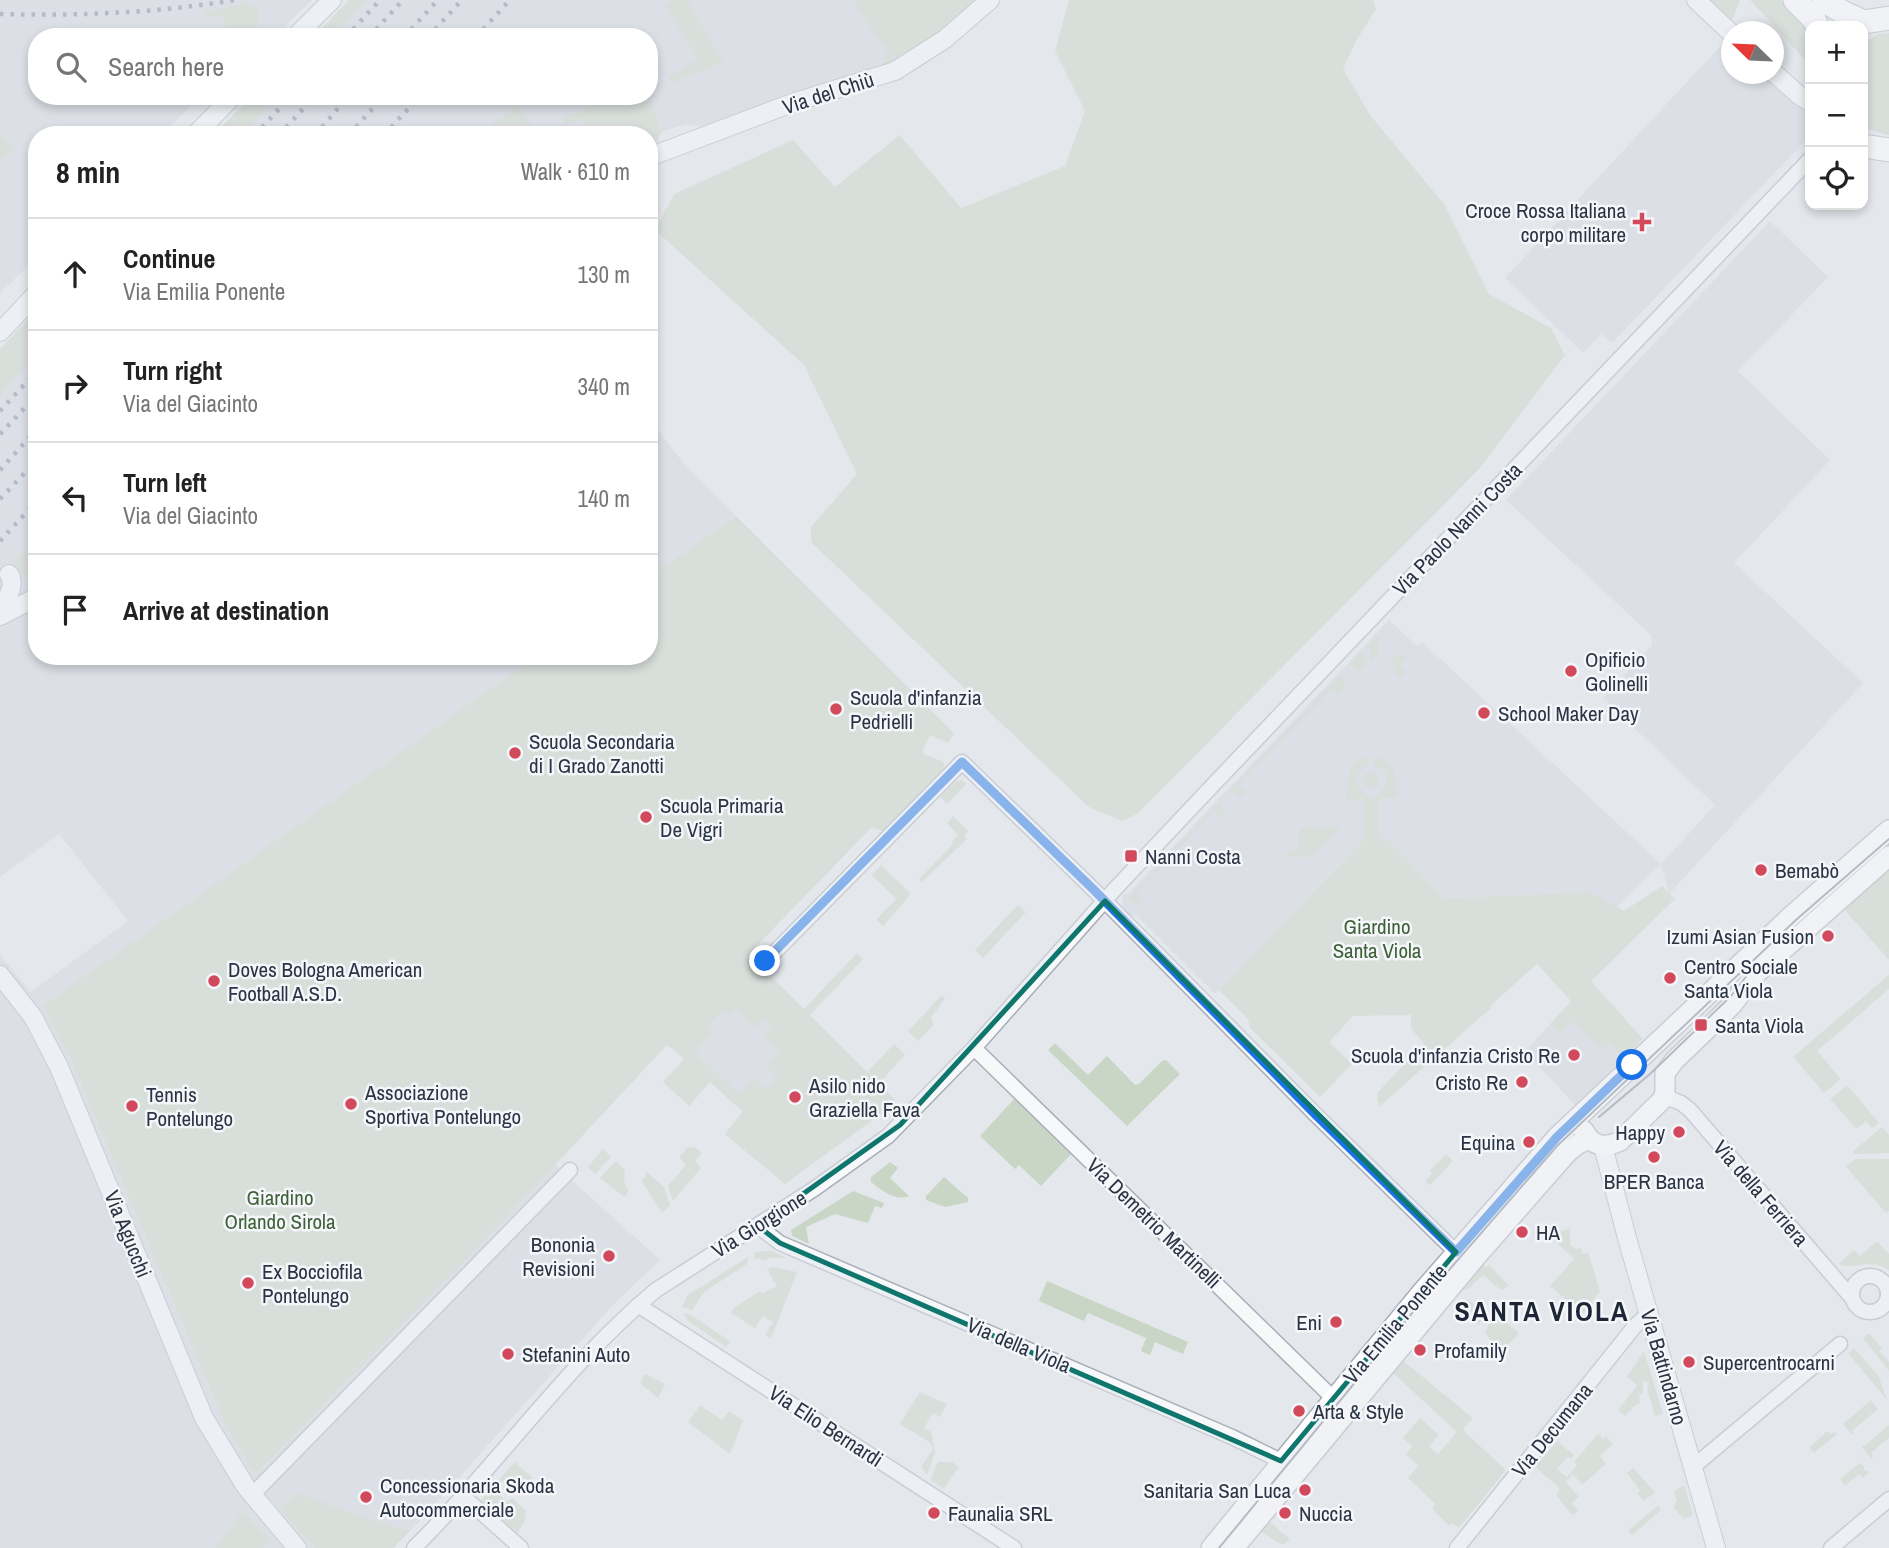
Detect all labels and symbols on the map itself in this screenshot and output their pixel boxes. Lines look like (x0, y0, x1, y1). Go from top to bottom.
north arrow (1721, 21, 1784, 84)
street label: Via del Chiù (779, 65, 877, 121)
place label: Croce Rossa Italiana corpo militare (1465, 196, 1626, 249)
marker: Croce Rossa Italiana corpo militare (1632, 212, 1652, 232)
street label: Via Paolo Nanni Costa (1386, 456, 1528, 602)
place label: Opificio Golinelli (1585, 645, 1648, 698)
marker: Opificio Golinelli (1563, 663, 1579, 679)
place label: Scuola d'infanzia Pedrielli (850, 683, 982, 736)
place label: School Maker Day (1498, 699, 1639, 728)
marker: Scuola d'infanzia Pedrielli (828, 701, 844, 717)
marker: School Maker Day (1476, 705, 1492, 721)
place label: Scuola Secondaria di I Grado Zanotti (529, 727, 675, 780)
marker: Scuola Secondaria di I Grado Zanotti (507, 745, 523, 761)
place label: Scuola Primaria De Vigri (660, 791, 784, 844)
marker: Scuola Primaria De Vigri (638, 809, 654, 825)
place label: Nanni Costa (1145, 842, 1241, 871)
marker: Nanni Costa (1123, 848, 1139, 864)
place label: Bemabò (1775, 856, 1839, 885)
marker: Bemabò (1753, 862, 1769, 878)
park label: Giardino Santa Viola (1333, 912, 1422, 965)
place label: Izumi Asian Fusion (1667, 922, 1814, 951)
marker: Izumi Asian Fusion (1820, 928, 1836, 944)
route end (749, 945, 780, 976)
place label: Centro Sociale Santa Viola (1684, 952, 1798, 1005)
place label: Doves Bologna American Football A.S.D. (228, 955, 422, 1008)
marker: Centro Sociale Santa Viola (1662, 970, 1678, 986)
marker: Doves Bologna American Football A.S.D. (206, 973, 222, 989)
place label: Santa Viola (1715, 1011, 1804, 1040)
marker: Santa Viola (1693, 1017, 1709, 1033)
place label: Scuola d'infanzia Cristo Re (1351, 1041, 1560, 1070)
marker: Scuola d'infanzia Cristo Re (1566, 1047, 1582, 1063)
route start (1616, 1049, 1647, 1080)
place label: Cristo Re (1435, 1068, 1508, 1097)
place label: Asilo nido Graziella Fava (808, 1071, 921, 1124)
marker: Cristo Re (1514, 1074, 1530, 1090)
place label: Associazione Sportiva Pontelungo (364, 1078, 521, 1131)
place label: Tennis Pontelungo (146, 1080, 233, 1133)
marker: Asilo nido Graziella Fava (787, 1089, 803, 1105)
marker: Associazione Sportiva Pontelungo (343, 1096, 359, 1112)
marker: Tennis Pontelungo (124, 1098, 140, 1114)
place label: Happy (1615, 1118, 1665, 1147)
marker: Happy (1671, 1124, 1687, 1140)
place label: Equina (1460, 1128, 1515, 1157)
marker: Equina (1521, 1134, 1537, 1150)
street label: Via della Ferriera (1707, 1134, 1815, 1253)
marker: BPER Banca (1646, 1149, 1662, 1165)
street label: Via Demetrio Martinelli (1080, 1151, 1228, 1295)
place label: BPER Banca (1604, 1167, 1705, 1196)
park label: Giardino Orlando Sirola (224, 1183, 336, 1236)
street label: Via Giorgione (706, 1183, 812, 1265)
street label: Via Agucchi (97, 1186, 159, 1282)
place label: HA (1536, 1218, 1560, 1247)
marker: HA (1514, 1224, 1530, 1240)
place label: Bononia Revisioni (522, 1230, 595, 1283)
marker: Bononia Revisioni (601, 1248, 617, 1264)
place label: Ex Bocciofila Pontelungo (262, 1257, 363, 1310)
street label: Via Emilia Ponente (1336, 1258, 1454, 1390)
marker: Ex Bocciofila Pontelungo (240, 1275, 256, 1291)
district label: SANTA VIOLA (1454, 1292, 1630, 1330)
street label: Via Battindarno (1634, 1306, 1694, 1428)
place label: Eni (1296, 1308, 1322, 1337)
street label: Via della Viola (962, 1310, 1076, 1380)
marker: Eni (1328, 1314, 1344, 1330)
place label: Profamily (1434, 1336, 1507, 1365)
place label: Stefanini Auto (522, 1340, 630, 1369)
marker: Profamily (1412, 1342, 1428, 1358)
marker: Stefanini Auto (500, 1346, 516, 1362)
place label: Supercentrocarni (1703, 1348, 1835, 1377)
marker: Supercentrocarni (1681, 1354, 1697, 1370)
street label: Via Decumana (1505, 1376, 1599, 1483)
street label: Via Elio Bernardi (763, 1378, 889, 1474)
place label: Arta & Style (1312, 1397, 1404, 1426)
marker: Arta & Style (1291, 1403, 1307, 1419)
place label: Concessionaria Skoda Autocommerciale (379, 1471, 555, 1524)
place label: Sanitaria San Luca (1144, 1476, 1291, 1505)
marker: Sanitaria San Luca (1297, 1482, 1313, 1498)
marker: Concessionaria Skoda Autocommerciale (358, 1489, 374, 1505)
place label: Faunalia SRL (948, 1499, 1053, 1528)
place label: Nuccia (1299, 1499, 1353, 1528)
marker: Faunalia SRL (926, 1505, 942, 1521)
marker: Nuccia (1277, 1505, 1293, 1521)

